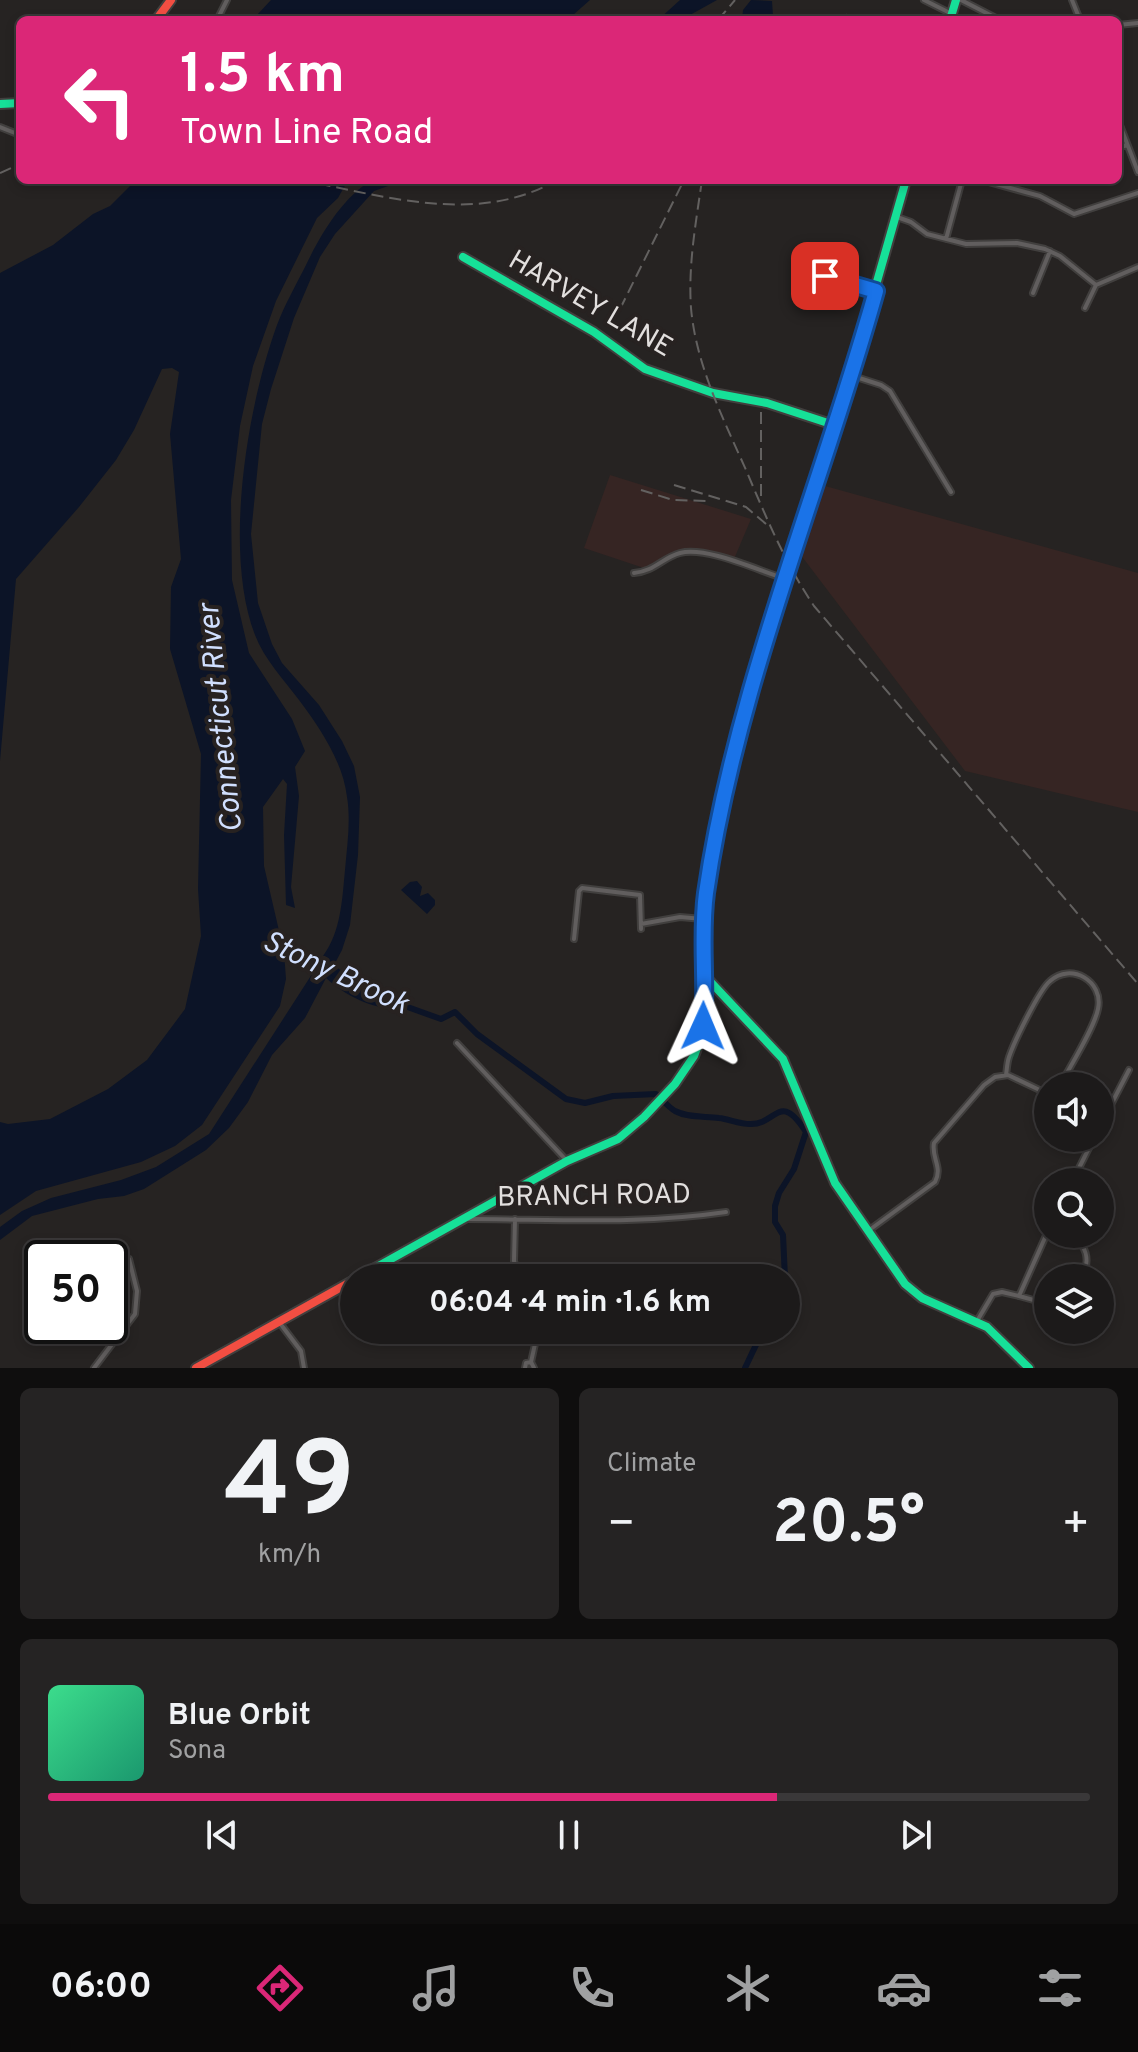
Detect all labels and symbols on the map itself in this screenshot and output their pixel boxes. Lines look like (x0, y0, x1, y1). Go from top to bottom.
pin (791, 242, 859, 310)
street label: HARVEY LANE (501, 243, 679, 367)
water label: Connecticut River (191, 599, 252, 834)
water label: Stony Brook (256, 924, 415, 1024)
position arrow (661, 984, 745, 1068)
street label: BRANCH ROAD (497, 1177, 691, 1217)
speed limit sign: 50 (24, 1240, 128, 1344)

